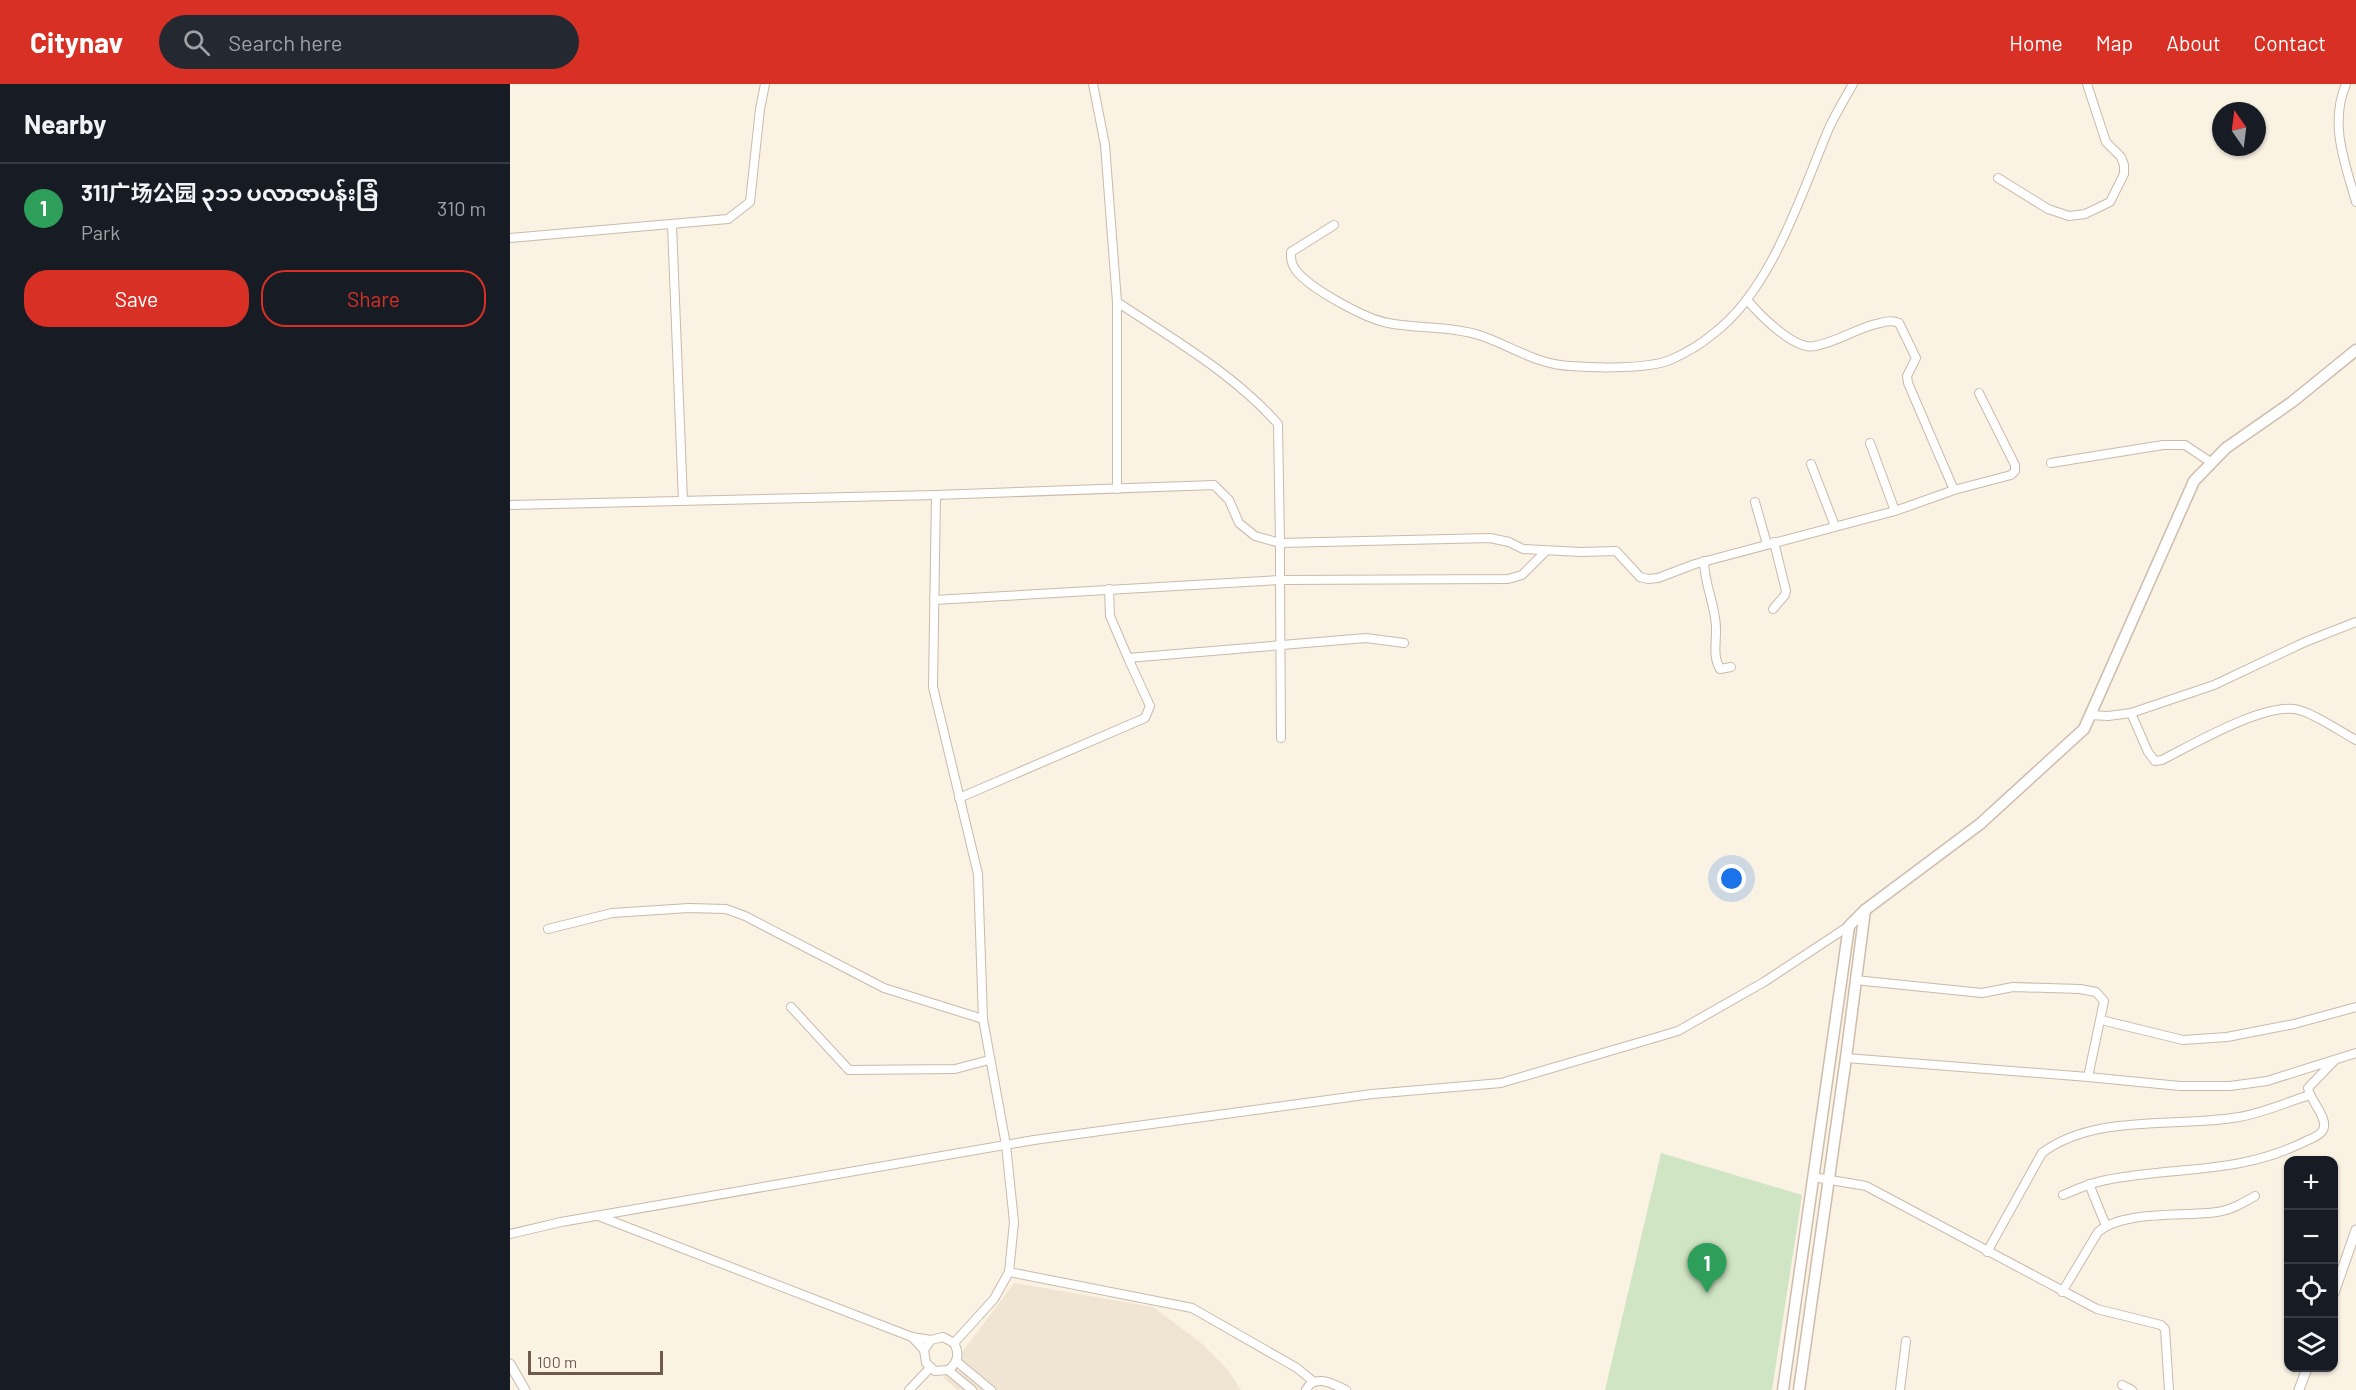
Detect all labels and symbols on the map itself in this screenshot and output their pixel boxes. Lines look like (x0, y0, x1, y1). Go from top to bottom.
north arrow (2212, 102, 2266, 156)
your location (1717, 864, 1746, 893)
pin: 1 (1688, 1244, 1726, 1293)
scale bar (528, 1348, 663, 1376)

